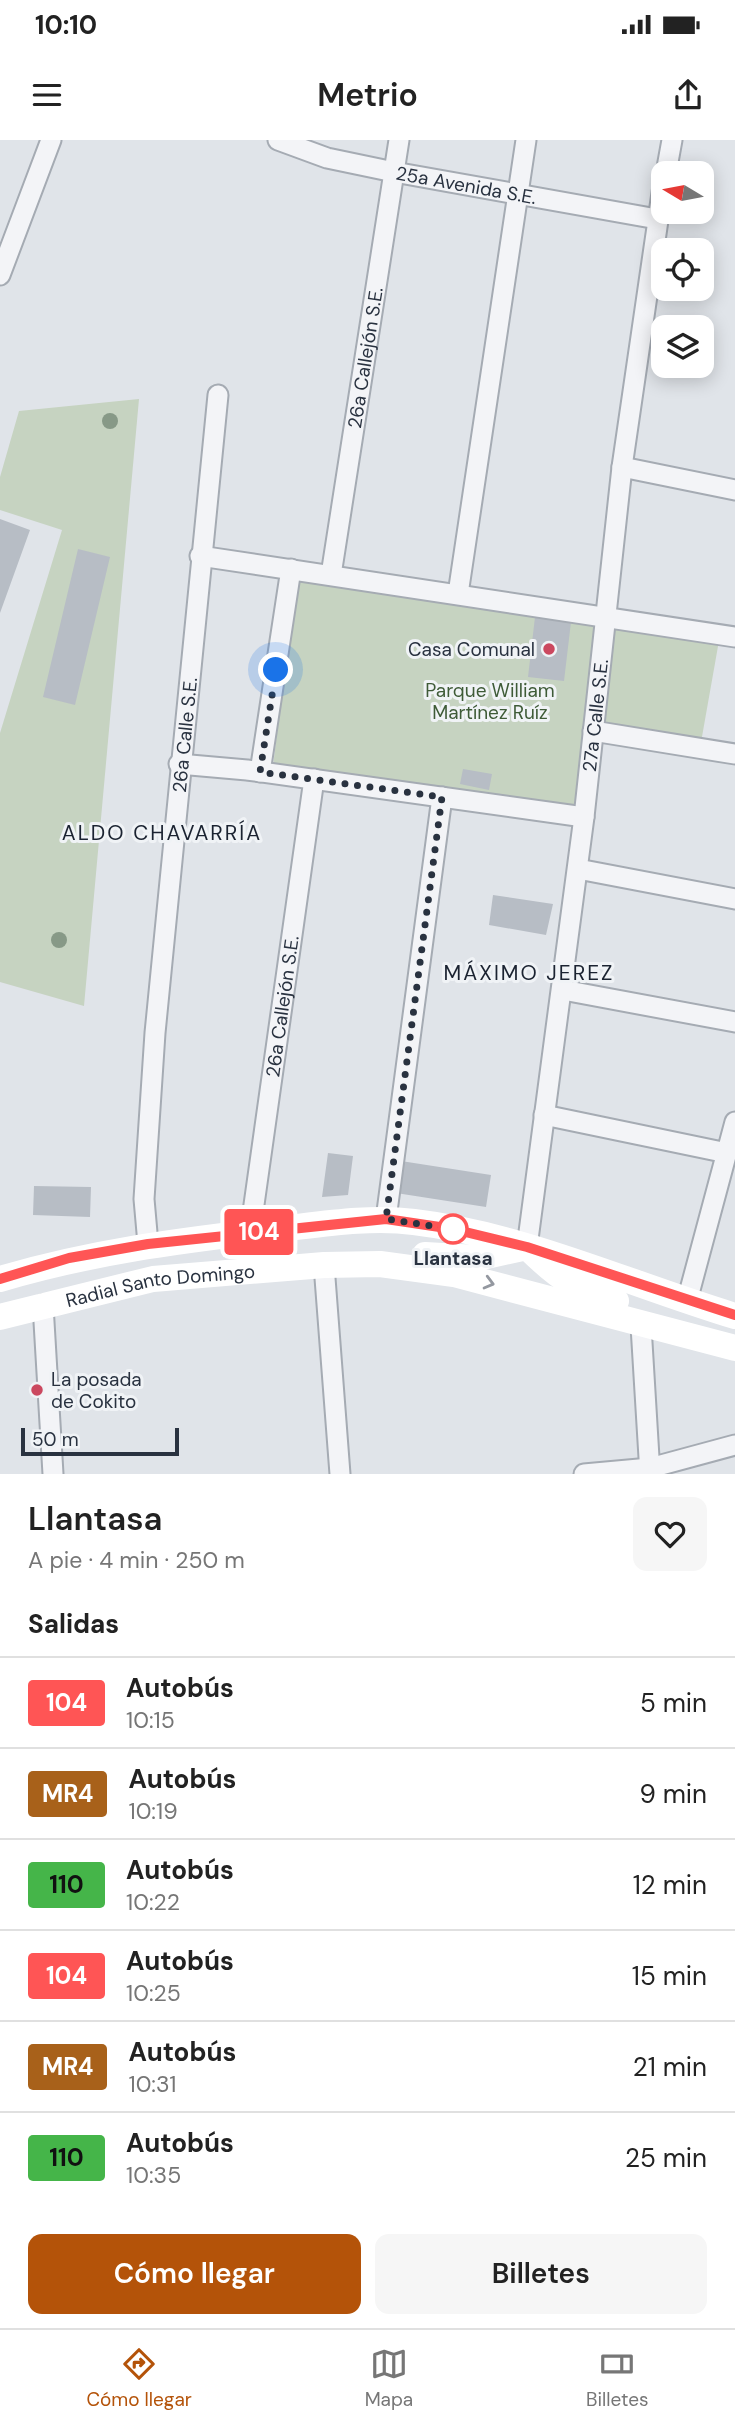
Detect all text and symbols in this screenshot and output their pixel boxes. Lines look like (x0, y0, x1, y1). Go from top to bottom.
text: 10:10 (35, 8, 97, 42)
text: Metrio (317, 74, 418, 116)
icon: menu (28, 76, 66, 114)
icon: share (669, 76, 707, 114)
street label: 25a Avenida S.E. (394, 160, 538, 210)
north arrow (651, 161, 714, 224)
map controls (651, 161, 714, 378)
button: locate (651, 238, 714, 301)
street label: 26a Callejón S.E. (342, 285, 388, 430)
button: layers (651, 315, 714, 378)
place label: Casa Comunal (408, 637, 535, 662)
marker: Casa Comunal (541, 641, 557, 657)
your location (258, 652, 293, 687)
street label: 27a Calle S.E. (576, 658, 614, 773)
street label: 26a Calle S.E. (166, 676, 203, 794)
park label: Parque William Martínez Ruíz (425, 678, 555, 725)
district label: ALDO CHAVARRÍA (62, 819, 262, 847)
street label: 26a Callejón S.E. (260, 934, 304, 1079)
district label: MÁXIMO JEREZ (444, 959, 614, 987)
line badge: 104 (219, 1209, 299, 1255)
marker: Llantasa (438, 1214, 468, 1244)
text: 104 (238, 1216, 280, 1247)
place label: Llantasa (413, 1246, 493, 1271)
street label: Radial Santo Domingo (63, 1258, 256, 1313)
one-way arrow (483, 1275, 495, 1290)
place label: La posada de Cokito (51, 1367, 142, 1414)
marker: La posada de Cokito (29, 1382, 45, 1398)
scale bar (21, 1425, 178, 1457)
text: 50 m (32, 1427, 79, 1452)
text: Llantasa (28, 1497, 162, 1540)
button: heart (633, 1497, 707, 1571)
text: A pie · 4 min · 250 m (28, 1545, 245, 1575)
text: Salidas (28, 1607, 119, 1641)
text: Autobús (126, 1671, 234, 1705)
text: 5 min (640, 1686, 707, 1720)
text: 104 (46, 1687, 87, 1718)
text: 10:15 (126, 1705, 175, 1735)
text: Autobús (128, 1762, 236, 1796)
text: 9 min (639, 1777, 707, 1811)
text: MR4 (42, 1778, 93, 1809)
text: 10:19 (128, 1796, 178, 1826)
text: Autobús (126, 1853, 234, 1887)
text: 12 min (633, 1868, 707, 1902)
text: 110 (49, 1869, 84, 1900)
text: 10:22 (126, 1887, 180, 1917)
text: Autobús (126, 1944, 234, 1978)
text: 15 min (632, 1959, 707, 1993)
text: 104 (46, 1960, 87, 1991)
text: 10:25 (126, 1978, 181, 2008)
text: Autobús (128, 2035, 236, 2069)
text: 21 min (633, 2050, 707, 2084)
text: MR4 (42, 2051, 93, 2082)
text: 10:31 (128, 2069, 176, 2099)
text: Autobús (126, 2126, 234, 2160)
text: 25 min (625, 2141, 707, 2175)
text: 110 (49, 2142, 84, 2173)
text: 10:35 (126, 2160, 181, 2190)
button: Cómo llegar (28, 2234, 361, 2314)
button: Billetes (375, 2234, 707, 2314)
tab: Cómo llegar (86, 2345, 192, 2412)
tab: Mapa (365, 2345, 413, 2412)
tab: Billetes (586, 2345, 649, 2412)

